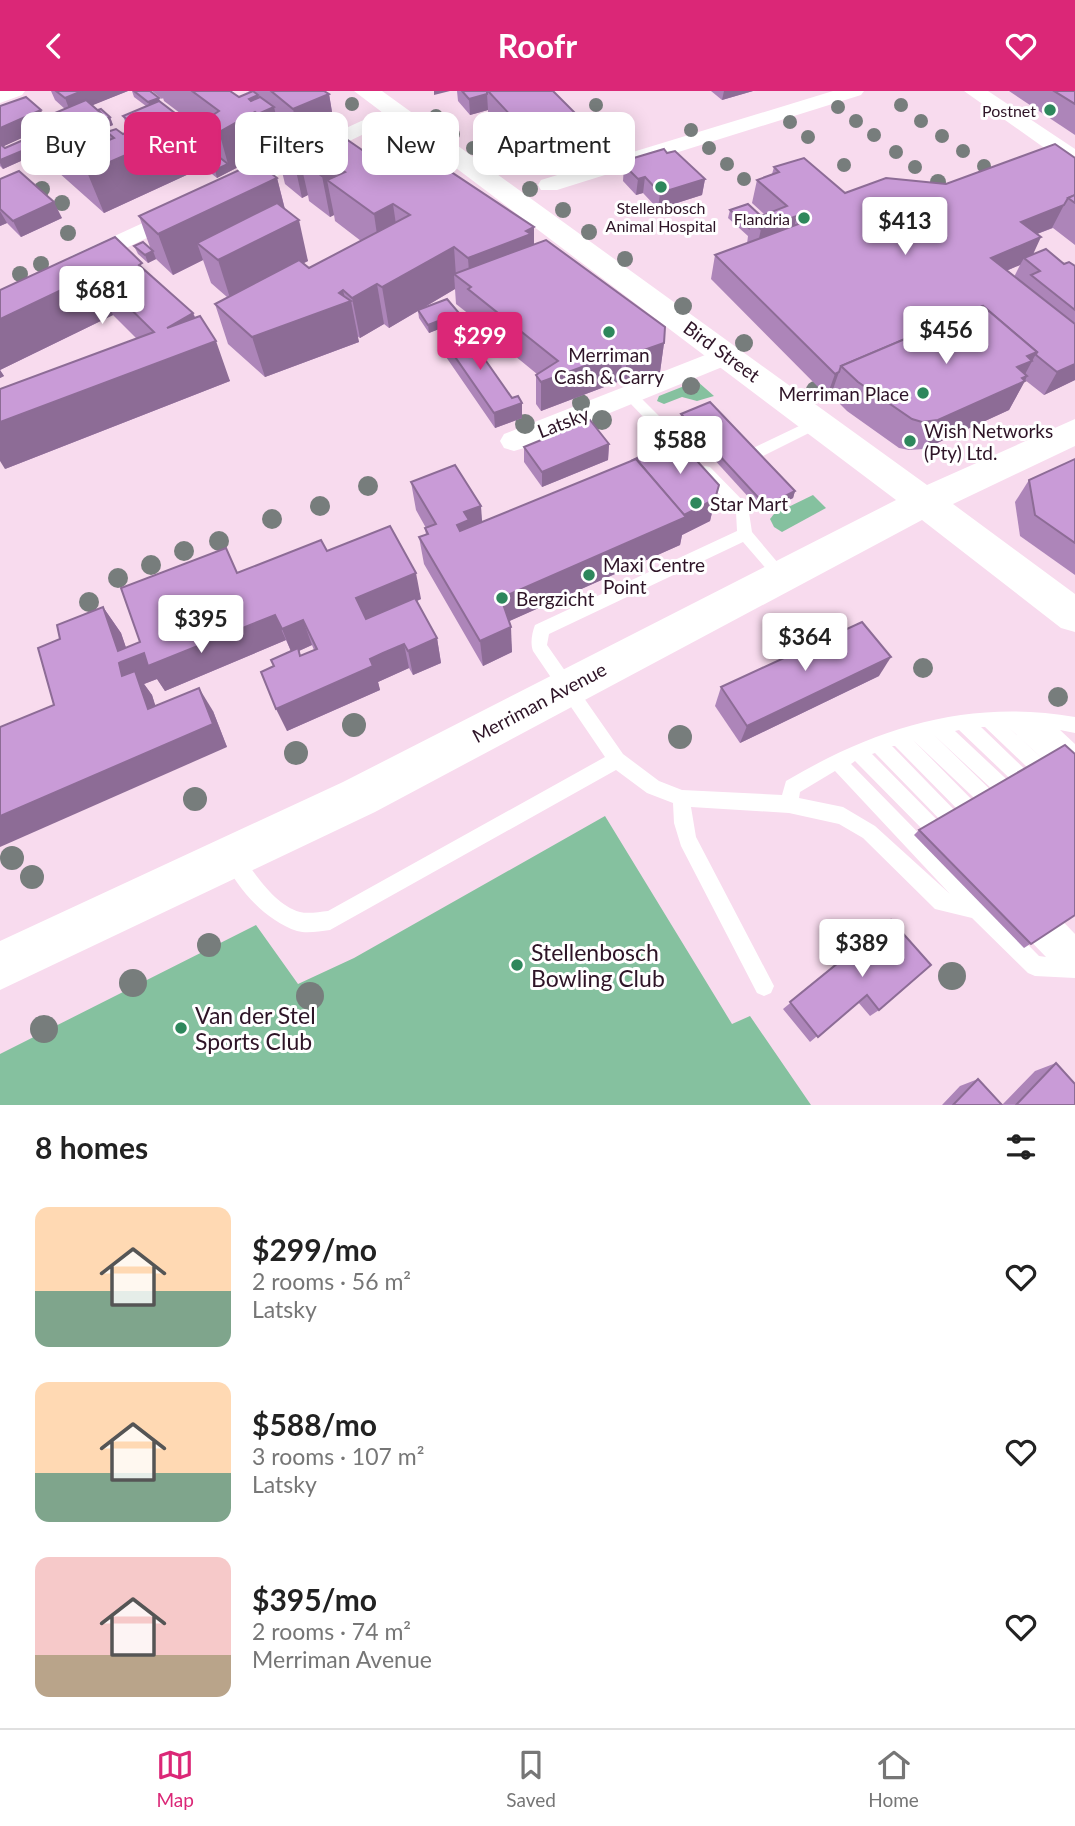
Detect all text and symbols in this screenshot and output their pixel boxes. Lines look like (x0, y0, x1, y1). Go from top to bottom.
text: Roofr (498, 26, 577, 65)
icon: back (35, 27, 73, 65)
icon: heart (1002, 27, 1040, 65)
place label: Postnet (982, 101, 1036, 120)
marker: Postnet (1042, 102, 1058, 118)
chip: Buy (21, 112, 110, 175)
chip: Rent (124, 112, 221, 175)
chip: Filters (235, 112, 348, 175)
chip: New (362, 112, 459, 175)
chip: Apartment (473, 112, 635, 175)
marker: Stellenbosch Animal Hospital (653, 179, 669, 195)
pin: $413 (864, 197, 946, 257)
place label: Stellenbosch Animal Hospital (606, 198, 716, 235)
text: $413 (878, 206, 932, 234)
place label: Flandria (734, 209, 790, 228)
marker: Flandria (796, 210, 812, 226)
pin: $681 (61, 267, 143, 326)
text: $681 (75, 275, 129, 303)
pin: $456 (905, 307, 987, 366)
pin: $299 (439, 313, 521, 372)
text: $456 (919, 315, 973, 343)
street label: Bird Street (679, 316, 765, 386)
text: $299 (453, 321, 507, 349)
marker: Merriman Cash & Carry (601, 324, 617, 340)
place label: Merriman Cash & Carry (554, 343, 664, 388)
place label: Merriman Place (778, 382, 909, 405)
marker: Merriman Place (915, 385, 931, 401)
street label: Latsky (534, 402, 592, 442)
pin: $588 (639, 417, 721, 476)
place label: Wish Networks (Pty) Ltd. (924, 419, 1053, 464)
text: $588 (653, 425, 707, 453)
marker: Wish Networks (Pty) Ltd. (902, 433, 918, 449)
place label: Star Mart (710, 492, 788, 515)
marker: Star Mart (688, 495, 704, 511)
place label: Maxi Centre Point (603, 553, 705, 598)
marker: Maxi Centre Point (581, 567, 597, 583)
place label: Bergzicht (516, 587, 594, 610)
marker: Bergzicht (494, 590, 510, 606)
pin: $395 (160, 595, 242, 655)
text: $395 (174, 604, 228, 632)
pin: $364 (764, 613, 846, 673)
text: $364 (778, 622, 832, 650)
street label: Merriman Avenue (468, 657, 610, 747)
pin: $389 (821, 919, 903, 979)
text: $389 (835, 928, 889, 956)
place label: Stellenbosch Bowling Club (531, 938, 665, 992)
marker: Stellenbosch Bowling Club (509, 957, 525, 973)
place label: Van der Stel Sports Club (195, 1001, 316, 1055)
marker: Van der Stel Sports Club (173, 1020, 189, 1036)
icon: filters (1002, 1128, 1040, 1166)
text: 8 homes (35, 1129, 148, 1165)
text: $299/mo (252, 1231, 377, 1267)
icon: home (91, 1235, 175, 1319)
icon: heart (1002, 1258, 1040, 1296)
text: 2 rooms · 56 m² (252, 1267, 411, 1295)
text: Latsky (252, 1295, 317, 1323)
text: $588/mo (252, 1406, 377, 1442)
icon: home (91, 1410, 175, 1494)
icon: heart (1002, 1433, 1040, 1471)
text: 3 rooms · 107 m² (252, 1442, 424, 1470)
text: Latsky (252, 1470, 317, 1498)
text: $395/mo (252, 1581, 377, 1617)
icon: home (91, 1585, 175, 1669)
icon: heart (1002, 1608, 1040, 1646)
text: 2 rooms · 74 m² (252, 1617, 411, 1645)
text: Merriman Avenue (252, 1645, 432, 1673)
tab: Map (156, 1746, 194, 1811)
tab: Saved (506, 1746, 556, 1811)
tab: Home (868, 1746, 919, 1811)

